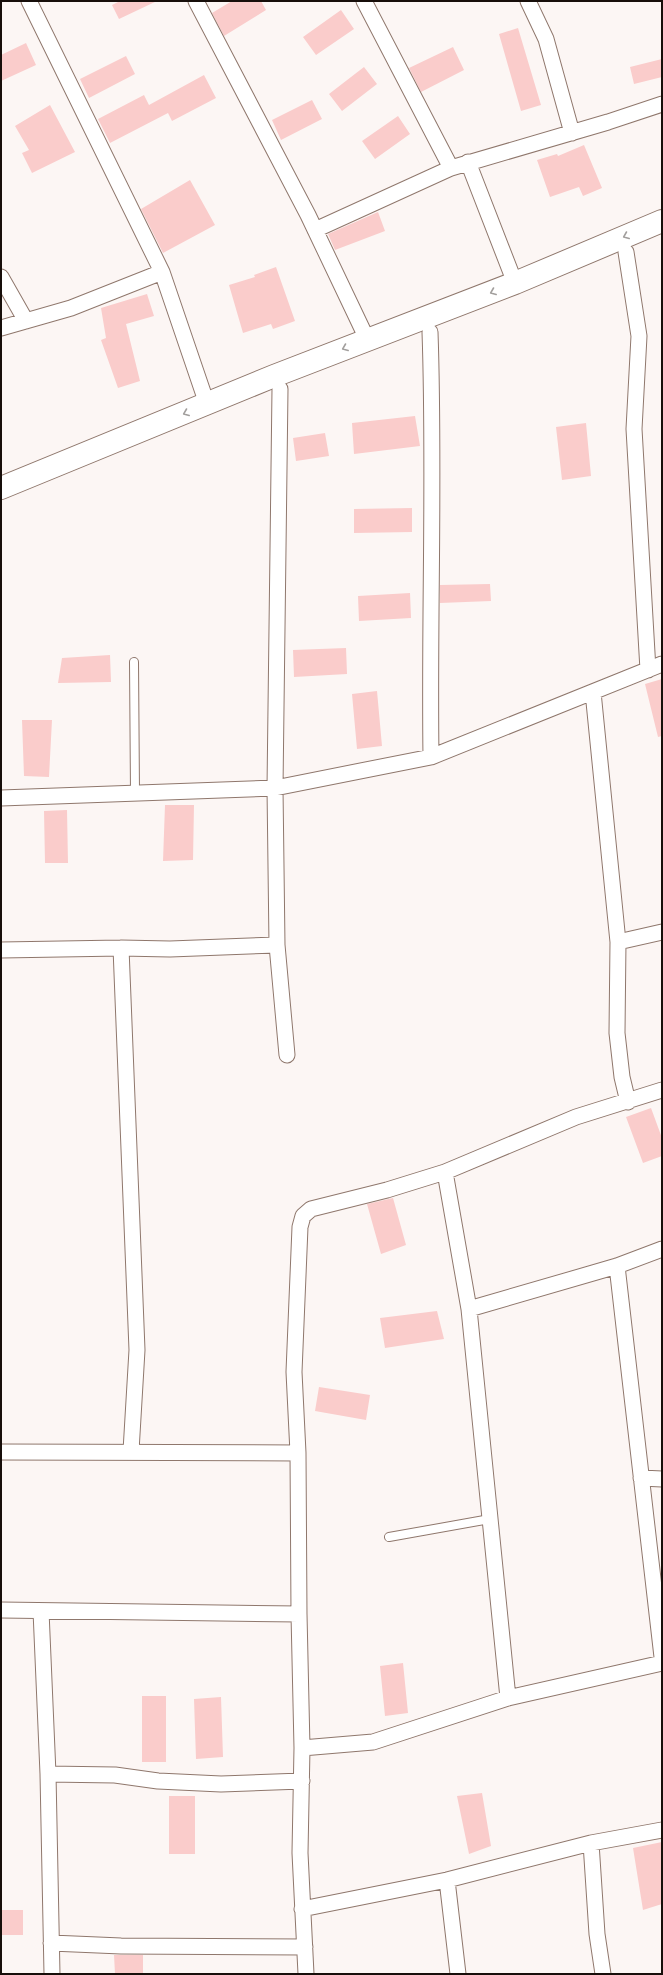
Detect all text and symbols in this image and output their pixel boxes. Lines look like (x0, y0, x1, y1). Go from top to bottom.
one-way arrow (623, 232, 630, 240)
one-way arrow (490, 287, 497, 295)
one-way arrow (342, 343, 349, 351)
one-way arrow (183, 408, 190, 416)

